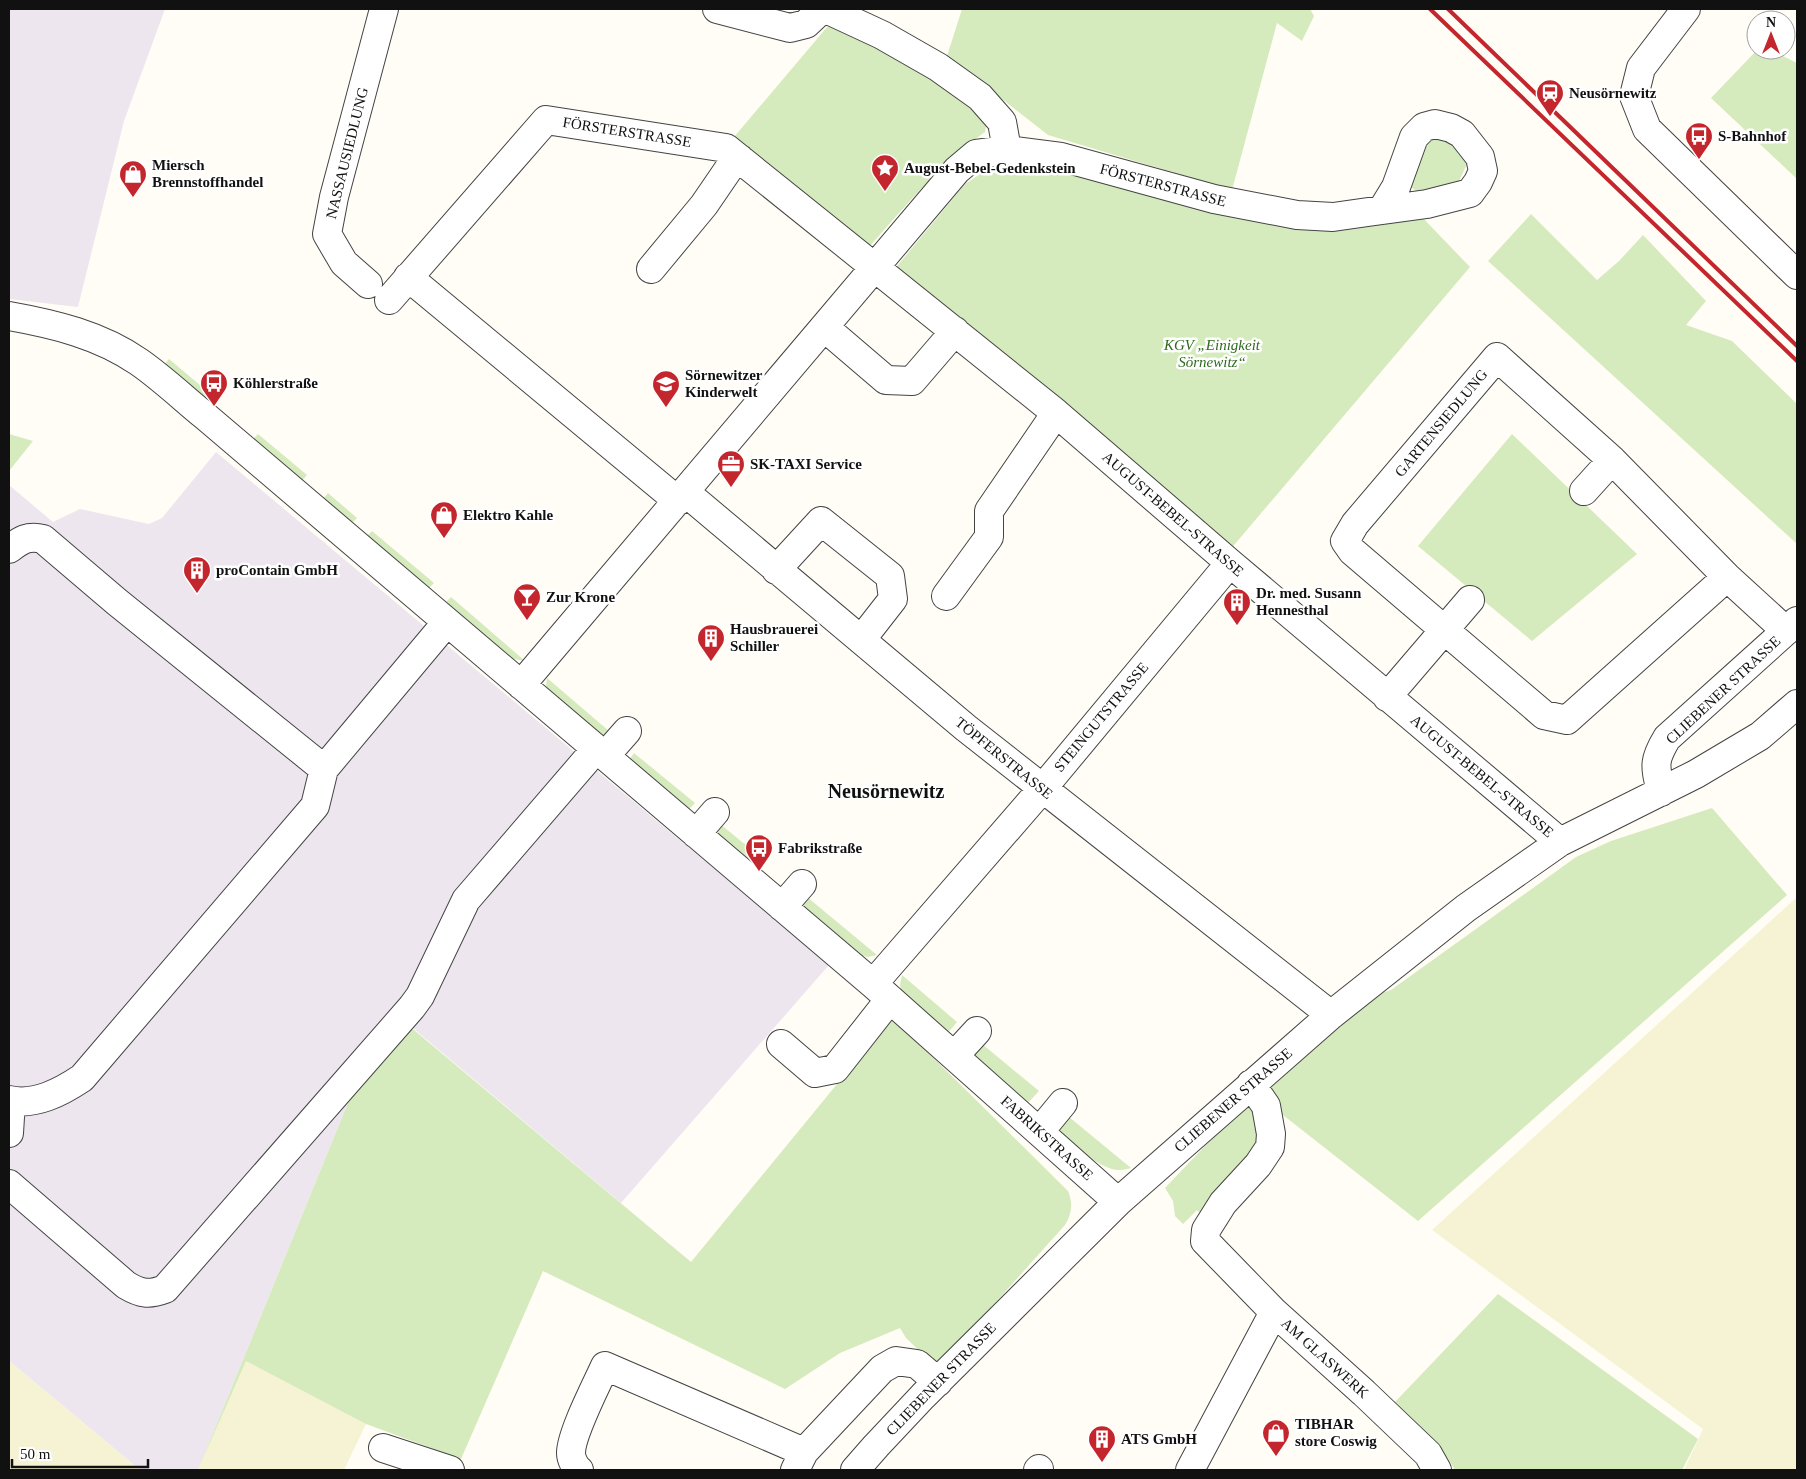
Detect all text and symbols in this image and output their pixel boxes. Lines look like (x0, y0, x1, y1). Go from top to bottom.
north arrow (1746, 10, 1796, 60)
text: N (1766, 15, 1776, 30)
station icon: Neusörnewitz (1535, 78, 1565, 117)
street label: NASSAUSIEDLUNG (323, 85, 371, 220)
place label: Neusörnewitz (1569, 85, 1657, 101)
street label: FÖRSTERSTRASSE (562, 114, 692, 150)
bus stop icon: S-Bahnhof (1684, 121, 1714, 160)
place label: S-Bahnhof (1718, 128, 1787, 144)
place icon: August-Bebel-Gedenkstein (870, 153, 900, 192)
place label: Miersch Brennstoffhandel (152, 157, 263, 190)
shop icon: Miersch Brennstoffhandel (118, 159, 148, 198)
place label: August-Bebel-Gedenkstein (904, 160, 1076, 176)
street label: FÖRSTERSTRASSE (1098, 160, 1228, 210)
park label: KGV „Einigkeit Sörnewitz“ (1163, 337, 1261, 370)
street label: GARTENSIEDLUNG (1392, 366, 1491, 480)
place label: Sörnewitzer Kinderwelt (685, 367, 763, 400)
bus stop icon: Köhlerstraße (199, 368, 229, 407)
school or university icon: Sörnewitzer Kinderwelt (651, 369, 681, 408)
place label: Köhlerstraße (233, 375, 318, 391)
office icon: SK-TAXI Service (716, 449, 746, 488)
street label: AUGUST-BEBEL-STRASSE (1099, 449, 1247, 579)
place label: SK-TAXI Service (750, 456, 862, 472)
shop icon: Elektro Kahle (429, 500, 459, 539)
place label: Elektro Kahle (463, 507, 553, 523)
building icon: proContain GmbH (182, 555, 212, 594)
place label: proContain GmbH (216, 562, 338, 578)
bar icon: Zur Krone (512, 582, 542, 621)
place label: Dr. med. Susann Hennesthal (1256, 585, 1362, 618)
building icon: Dr. med. Susann Hennesthal (1222, 587, 1252, 626)
place label: Zur Krone (546, 589, 615, 605)
place label: Hausbrauerei Schiller (730, 621, 818, 654)
building icon: Hausbrauerei Schiller (696, 623, 726, 662)
street label: CLIEBENER STRASSE (1663, 633, 1783, 747)
street label: STEINGUTSTRASSE (1051, 659, 1151, 775)
street label: AUGUST-BEBEL-STRASSE (1407, 712, 1557, 840)
street label: TÖPFERSTRASSE (952, 714, 1056, 802)
district label: Neusörnewitz (828, 780, 944, 802)
bus stop icon: Fabrikstraße (744, 833, 774, 872)
place label: Fabrikstraße (778, 840, 863, 856)
street label: CLIEBENER STRASSE (1171, 1045, 1295, 1155)
street label: FABRIKSTRASSE (998, 1093, 1096, 1183)
street label: AM GLASWERK (1278, 1315, 1372, 1401)
street label: CLIEBENER STRASSE (883, 1319, 999, 1439)
place label: TIBHAR store Coswig (1295, 1416, 1377, 1449)
shop icon: TIBHAR store Coswig (1261, 1418, 1291, 1457)
building icon: ATS GmbH (1087, 1424, 1117, 1463)
place label: ATS GmbH (1121, 1431, 1197, 1447)
scale bar (12, 1436, 149, 1468)
text: 50 m (20, 1446, 51, 1462)

